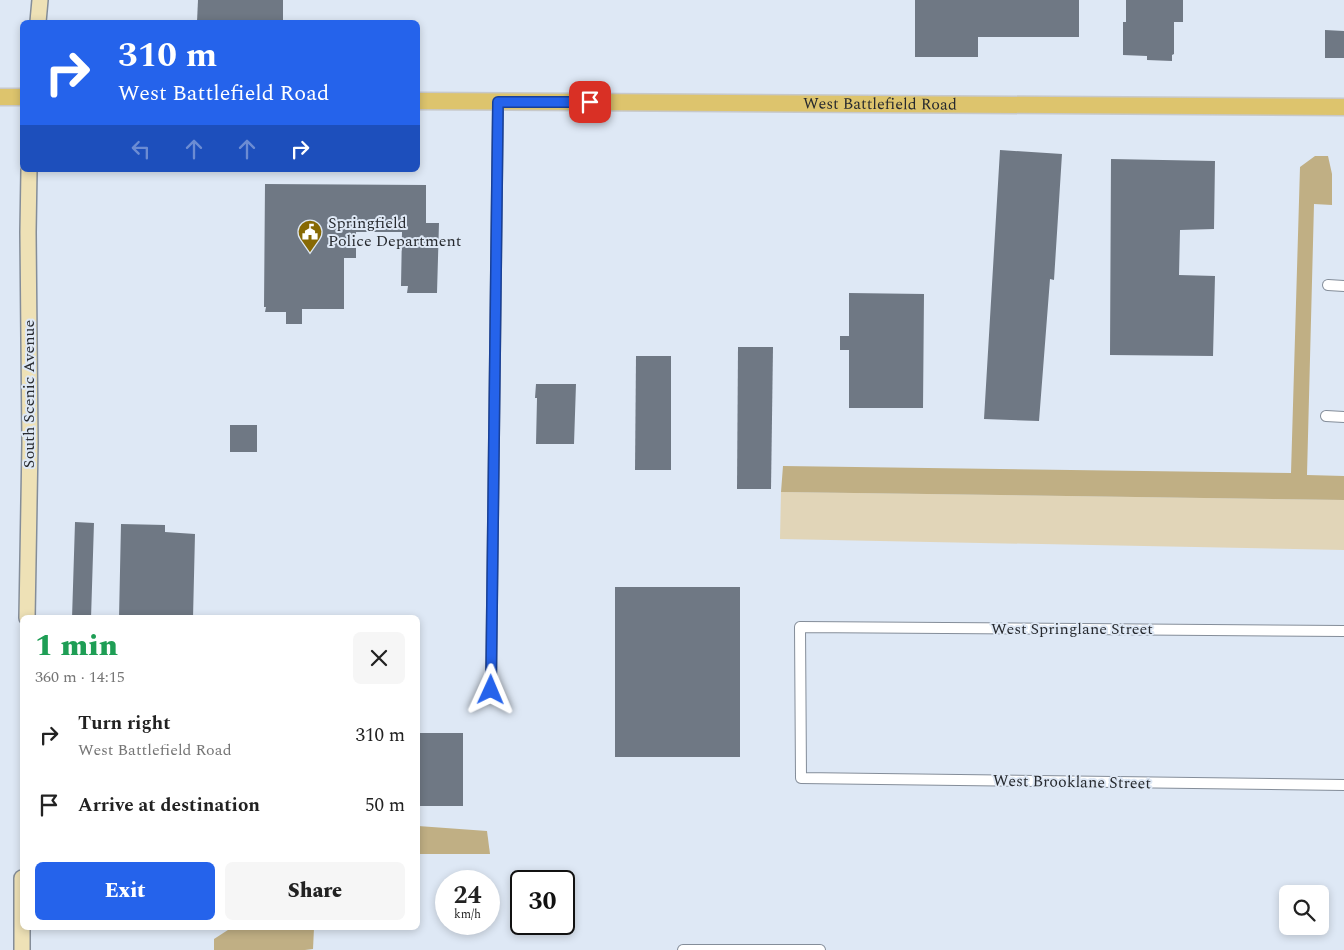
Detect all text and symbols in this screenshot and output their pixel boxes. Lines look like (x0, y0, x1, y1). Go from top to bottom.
text: 310 m (118, 29, 217, 82)
icon: right (35, 40, 100, 105)
text: West Battlefield Road (118, 77, 329, 110)
pin (569, 81, 611, 123)
icon: arrive (576, 88, 604, 116)
street label: West Battlefield Road (803, 91, 957, 116)
icon: left (127, 135, 155, 163)
icon: ahead (180, 135, 208, 163)
icon: ahead (233, 135, 261, 163)
icon: right (286, 135, 314, 163)
place label: Springfield Police Department (328, 211, 462, 253)
public building icon: Springfield Police Department (297, 219, 323, 253)
street label: South Scenic Avenue (17, 320, 41, 468)
street label: West Springlane Street (991, 617, 1153, 641)
text: 1 min (35, 623, 118, 669)
button: close (353, 632, 405, 684)
position arrow (464, 663, 516, 715)
text: 360 m · 14:15 (35, 665, 125, 689)
text: Turn right (78, 709, 171, 738)
icon: right (35, 721, 63, 749)
text: 310 m (355, 721, 405, 750)
text: West Battlefield Road (78, 738, 232, 762)
street label: West Brooklane Street (993, 769, 1152, 795)
icon: arrive (35, 791, 63, 819)
text: Arrive at destination (78, 791, 260, 820)
text: 50 m (365, 791, 405, 820)
button: Exit (35, 862, 215, 920)
button: Share (225, 862, 405, 920)
speed limit sign: 30 (510, 870, 575, 935)
text: 24 (453, 877, 482, 915)
map controls (1279, 885, 1329, 935)
button: search (1279, 885, 1329, 935)
text: km/h (454, 905, 481, 924)

